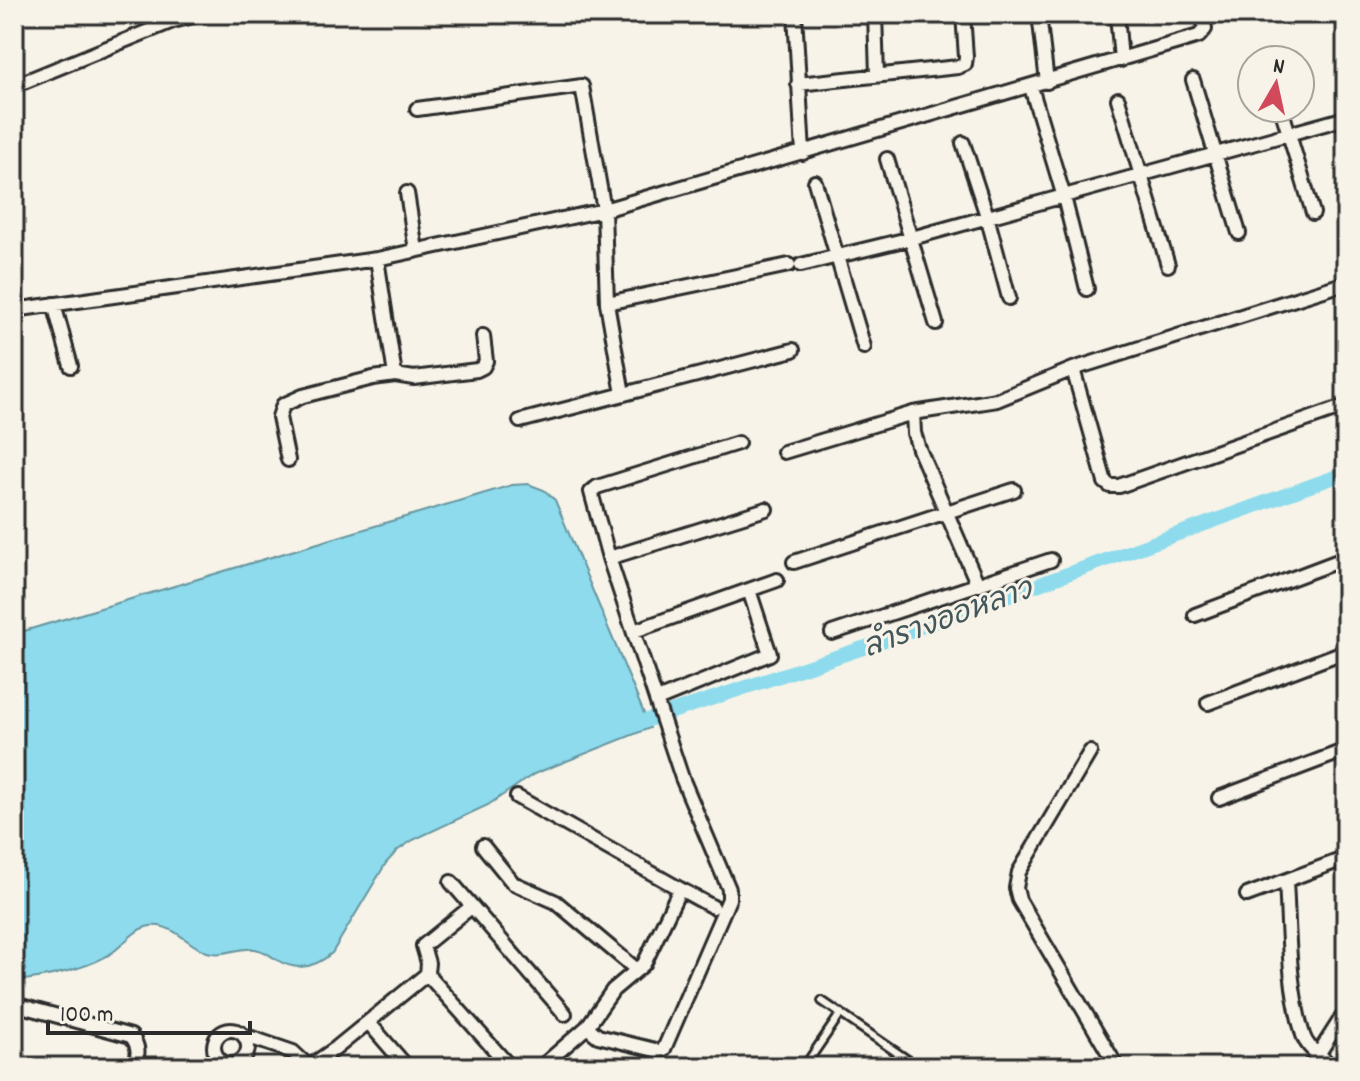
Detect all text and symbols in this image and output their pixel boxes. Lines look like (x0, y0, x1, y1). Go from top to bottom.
north arrow (1236, 44, 1316, 124)
text: N (1271, 52, 1286, 84)
water label: ลำรางออหลาว (857, 568, 1041, 672)
scale bar (48, 985, 250, 1035)
text: 100 m (60, 999, 113, 1033)

